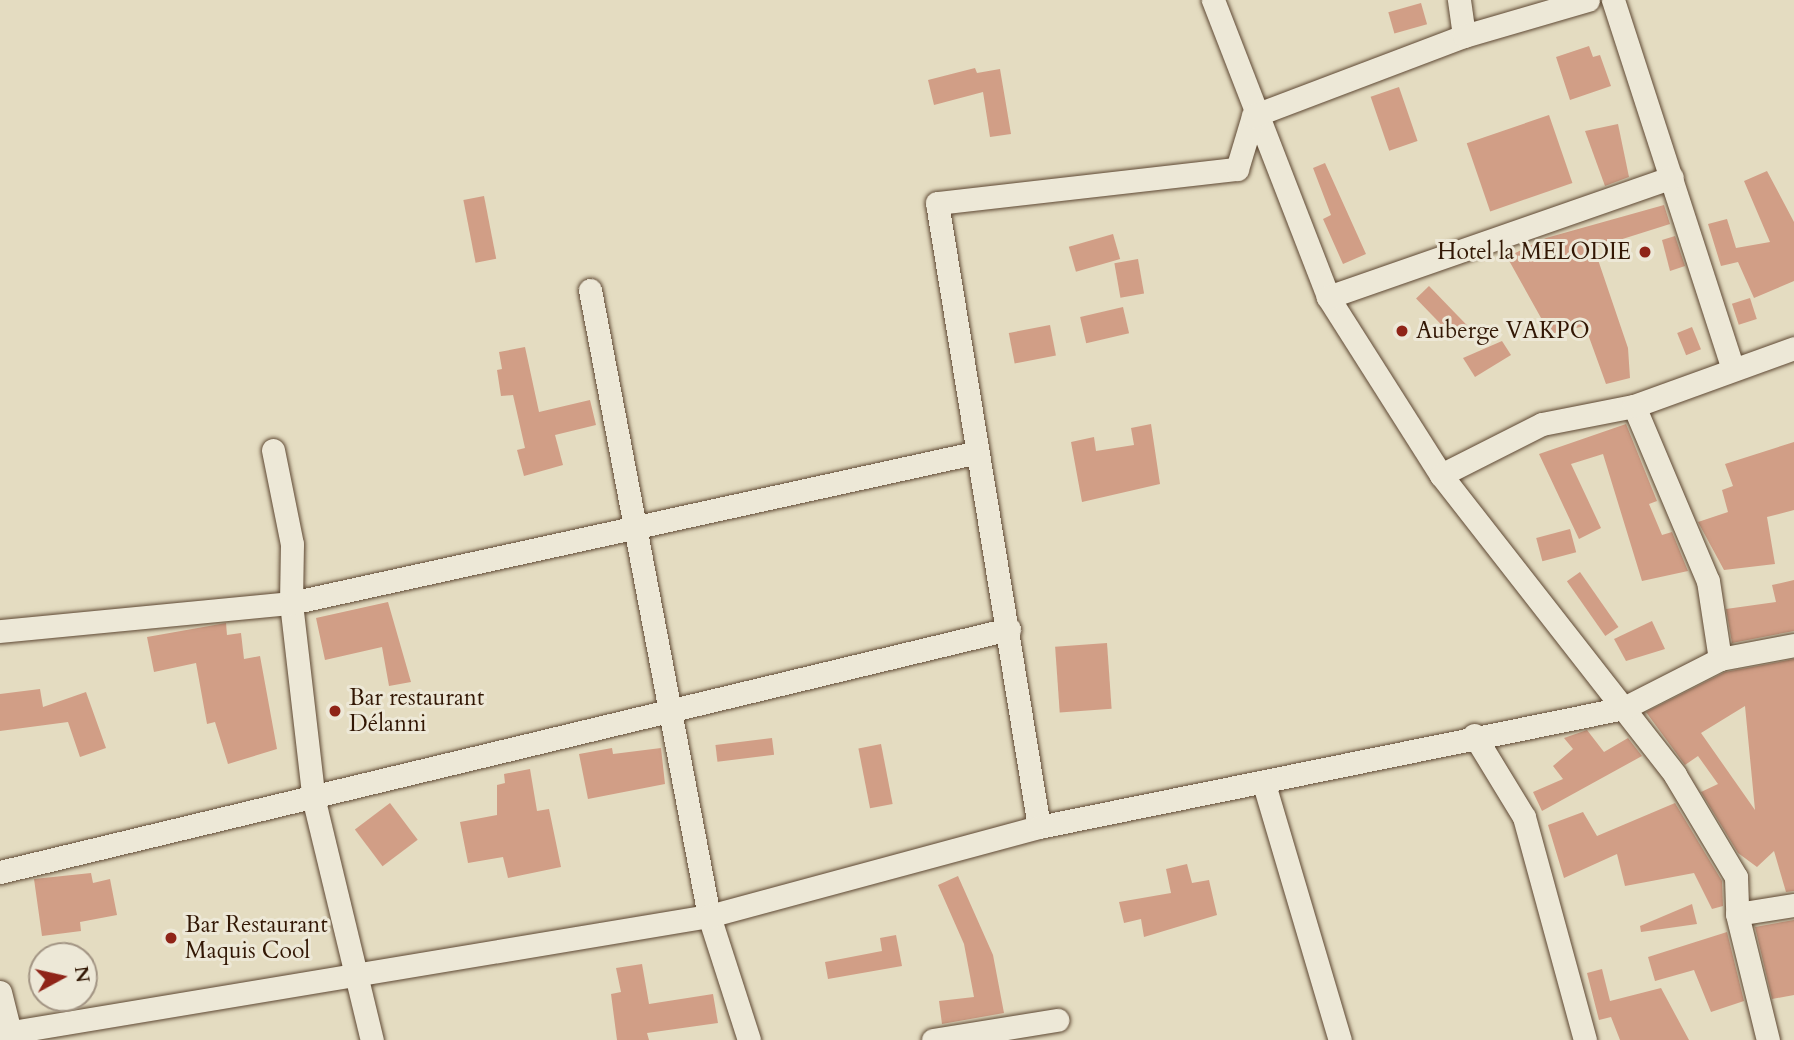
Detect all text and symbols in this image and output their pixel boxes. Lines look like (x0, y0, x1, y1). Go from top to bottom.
place label: Hotel la MELODIE (1437, 238, 1631, 266)
marker: Hotel la MELODIE (1637, 244, 1653, 260)
place label: Auberge VAKPO (1416, 317, 1590, 345)
marker: Auberge VAKPO (1394, 323, 1410, 339)
place label: Bar restaurant Délanni (349, 684, 484, 738)
marker: Bar restaurant Délanni (327, 703, 343, 719)
place label: Bar Restaurant Maquis Cool (185, 911, 328, 965)
marker: Bar Restaurant Maquis Cool (163, 930, 179, 946)
north arrow (28, 942, 98, 1012)
text: N (68, 964, 96, 984)

